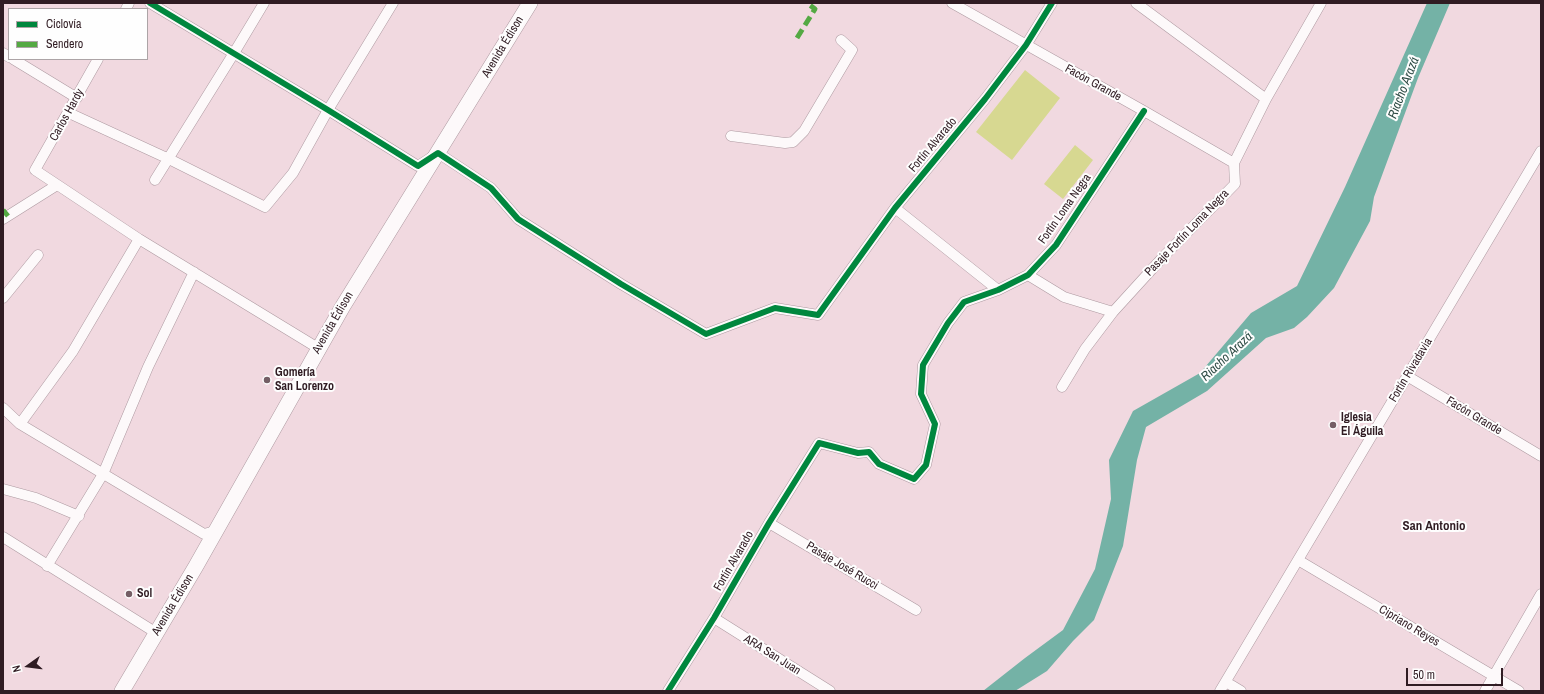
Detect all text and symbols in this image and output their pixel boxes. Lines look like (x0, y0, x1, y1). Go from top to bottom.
legend (8, 8, 148, 60)
street label: Avenida Édison (479, 14, 527, 80)
text: Ciclovía (46, 16, 82, 32)
text: Sendero (46, 36, 83, 52)
water label: Riacho Arazá (1385, 55, 1423, 121)
street label: Facón Grande (1062, 62, 1124, 104)
street label: Carlos Hardy (47, 86, 87, 144)
street label: Fortín Alvarado (906, 115, 960, 175)
street label: Fortín Loma Negra (1036, 171, 1094, 247)
street label: Pasaje Fortín Loma Negra (1142, 187, 1232, 279)
street label: Avenida Édison (309, 289, 357, 357)
water label: Riacho Arazá (1198, 329, 1256, 385)
street label: Fortín Rivadavia (1386, 335, 1436, 405)
place label: Gomería San Lorenzo (275, 366, 334, 394)
marker: Gomería San Lorenzo (262, 375, 272, 385)
street label: Facón Grande (1444, 394, 1504, 438)
place label: Iglesia El Águila (1341, 411, 1383, 439)
marker: Iglesia El Águila (1328, 420, 1338, 430)
district label: San Antonio (1403, 519, 1465, 535)
street label: Fortín Alvarado (711, 528, 757, 594)
street label: Pasaje José Rucci (803, 539, 881, 593)
street label: Avenida Édison (149, 572, 197, 638)
place label: Sol (137, 587, 152, 601)
marker: Sol (124, 589, 134, 599)
street label: Cipriano Reyes (1376, 602, 1442, 650)
street label: ARA San Juan (741, 632, 803, 678)
north arrow (8, 646, 48, 686)
scale bar (1408, 660, 1505, 686)
text: N (9, 664, 24, 674)
text: 50 m (1413, 667, 1435, 683)

